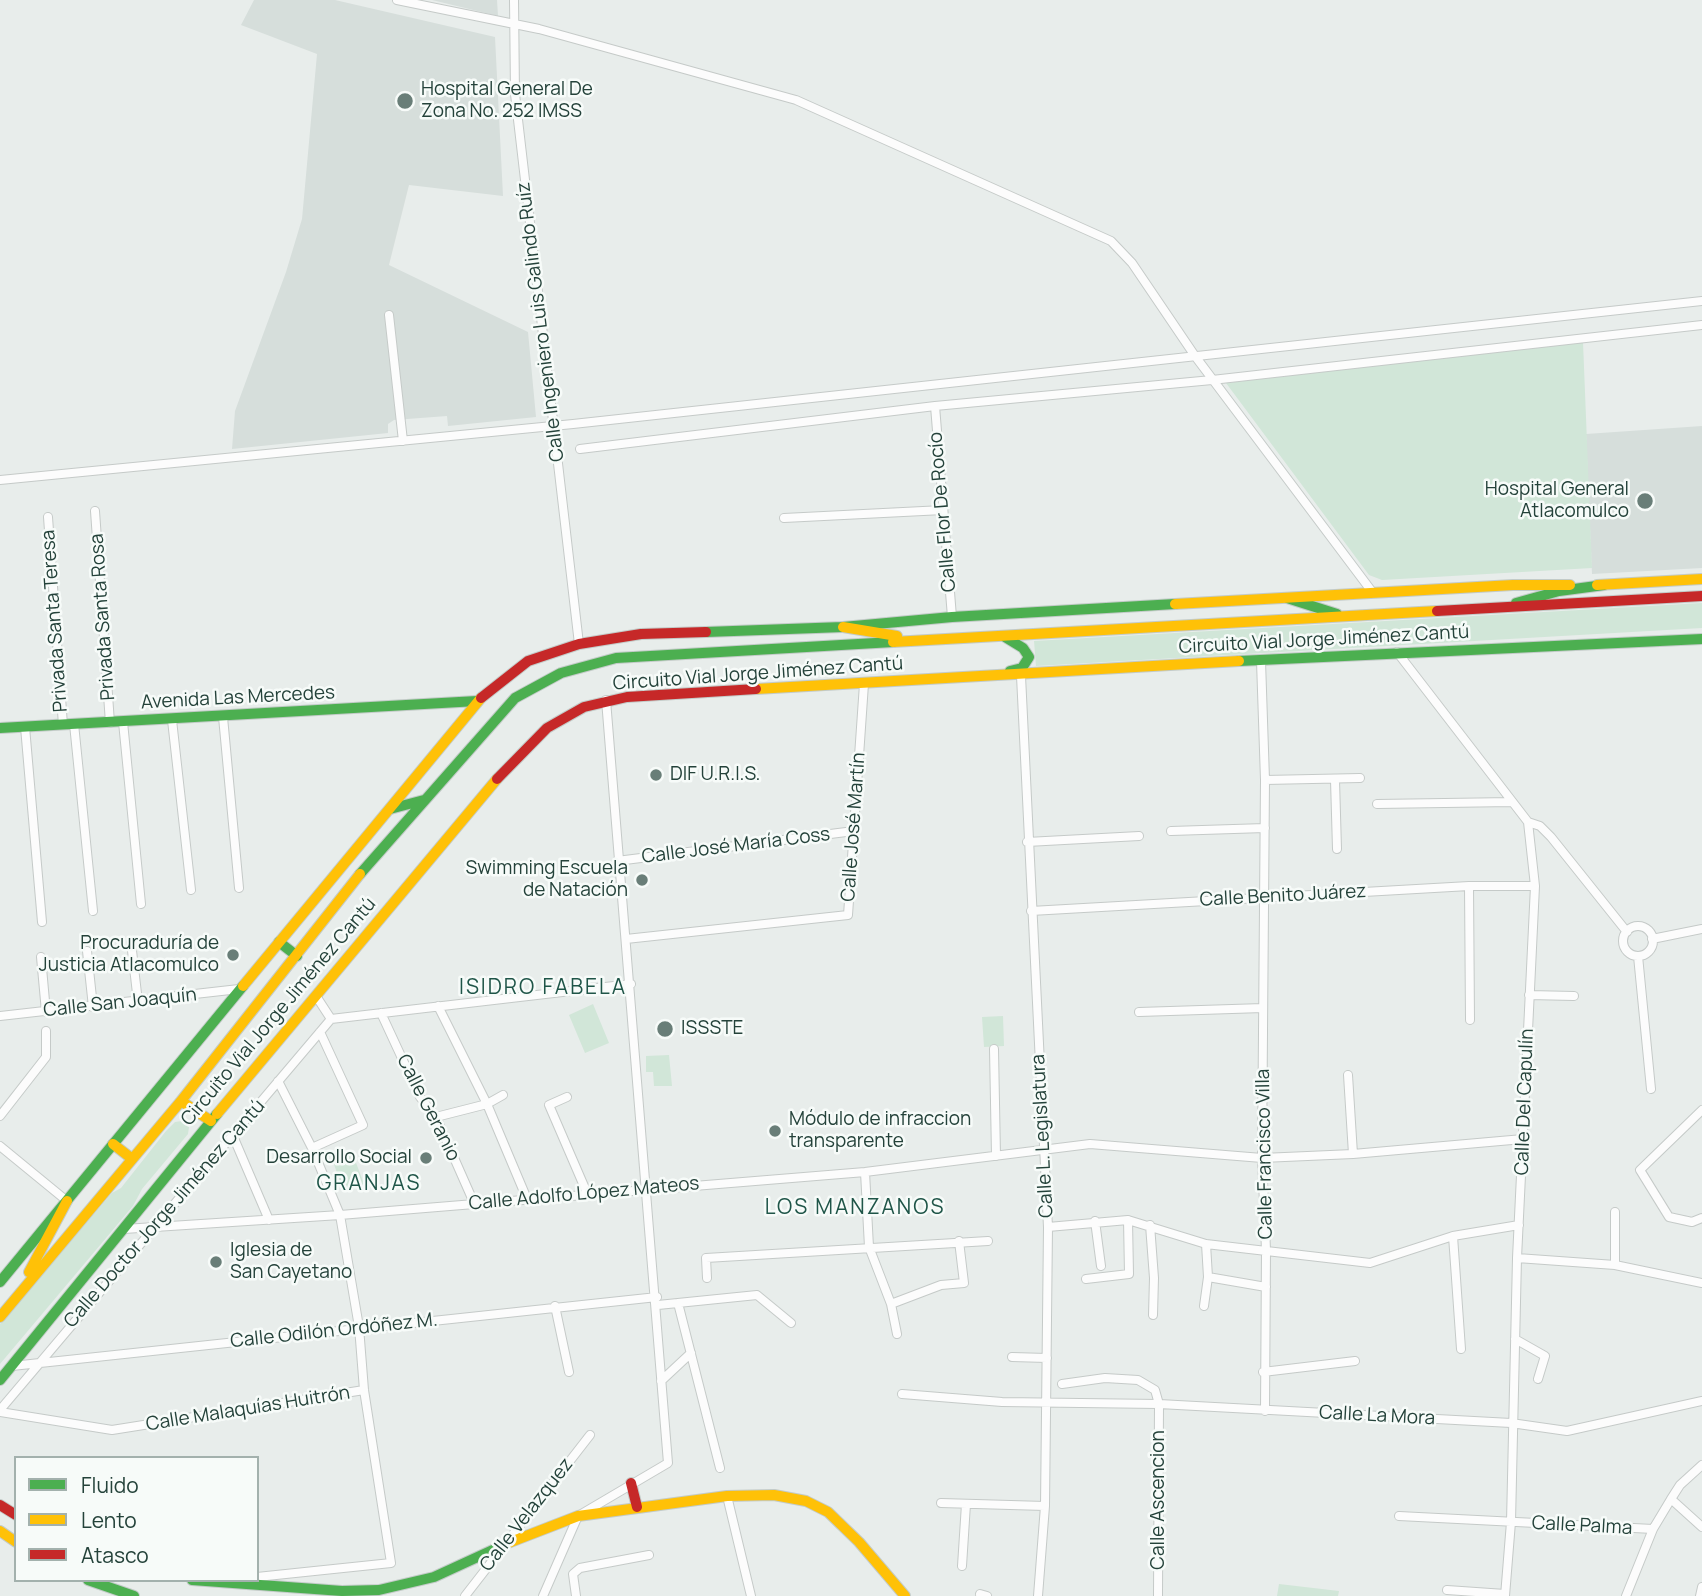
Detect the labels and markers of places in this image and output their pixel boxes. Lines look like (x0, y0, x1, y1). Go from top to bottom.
place label: Hospital General De Zona No. 252 IMSS (421, 79, 593, 123)
marker: Hospital General De Zona No. 252 IMSS (395, 91, 415, 111)
place label: Hospital General Atlacomulco (1485, 479, 1629, 523)
marker: Hospital General Atlacomulco (1635, 491, 1655, 511)
place label: DIF U.R.I.S. (670, 764, 760, 786)
marker: DIF U.R.I.S. (648, 767, 664, 783)
place label: Swimming Escuela de Natación (466, 858, 628, 902)
marker: Swimming Escuela de Natación (634, 872, 650, 888)
place label: Procuraduría de Justicia Atlacomulco (39, 933, 219, 977)
marker: Procuraduría de Justicia Atlacomulco (225, 947, 241, 963)
place label: ISSSTE (681, 1018, 743, 1040)
marker: ISSSTE (655, 1019, 675, 1039)
place label: Módulo de infraccion transparente (789, 1109, 971, 1153)
marker: Módulo de infraccion transparente (767, 1123, 783, 1139)
place label: Desarrollo Social (266, 1147, 412, 1169)
marker: Desarrollo Social (418, 1150, 434, 1166)
place label: Iglesia de San Cayetano (230, 1240, 352, 1284)
marker: Iglesia de San Cayetano (208, 1254, 224, 1270)

